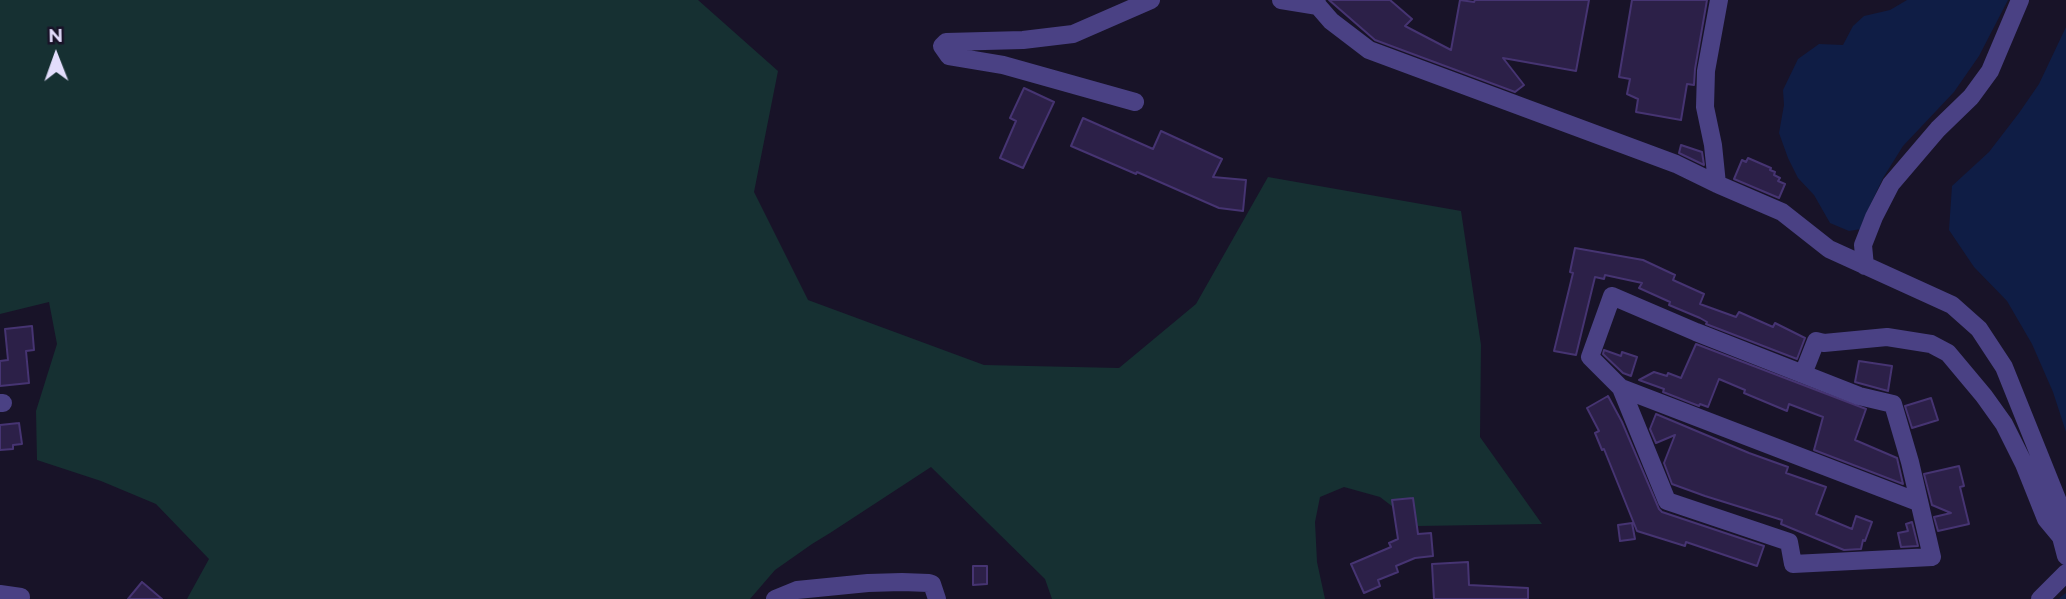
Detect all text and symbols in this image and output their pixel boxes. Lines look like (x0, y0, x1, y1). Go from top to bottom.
north arrow (21, 21, 91, 91)
text: N (48, 24, 63, 46)

